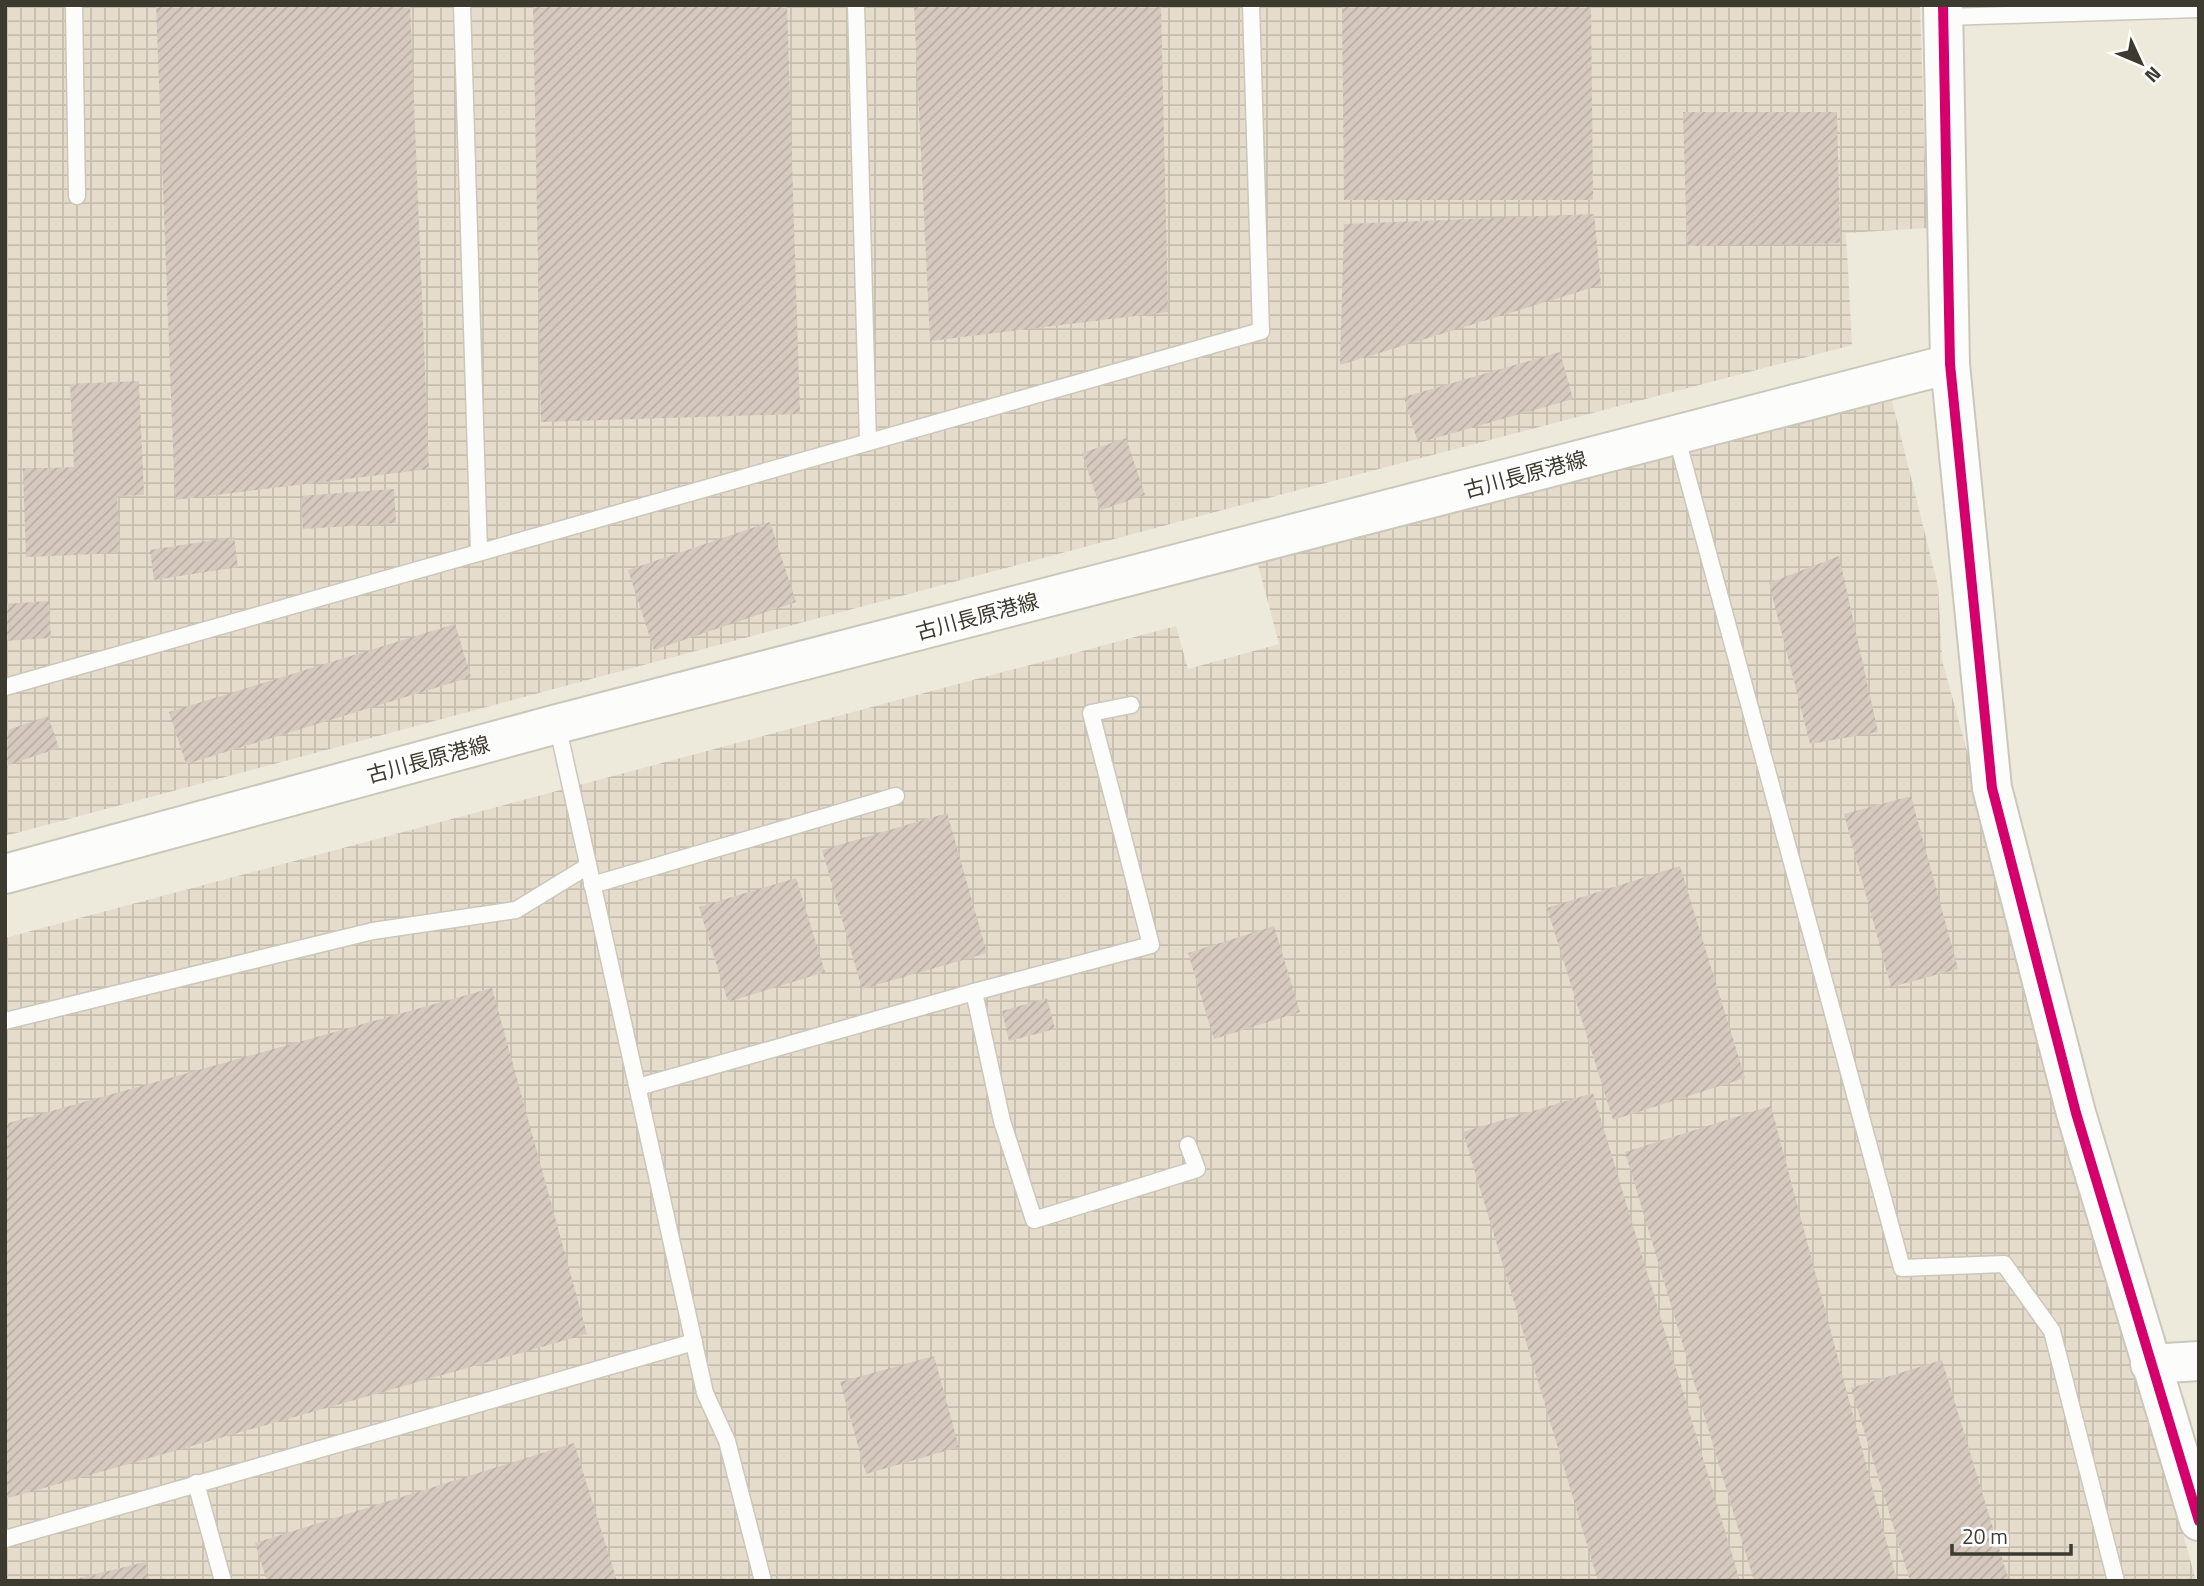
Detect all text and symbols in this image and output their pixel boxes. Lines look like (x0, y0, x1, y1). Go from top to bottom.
north arrow (2106, 28, 2176, 98)
text: N (2139, 60, 2169, 90)
street label: 古川長原港線 (1460, 442, 1590, 506)
street label: 古川長原港線 (912, 584, 1042, 648)
street label: 古川長原港線 (363, 727, 493, 791)
scale bar (1952, 1512, 2071, 1556)
text: 20 m (1962, 1520, 2008, 1552)

